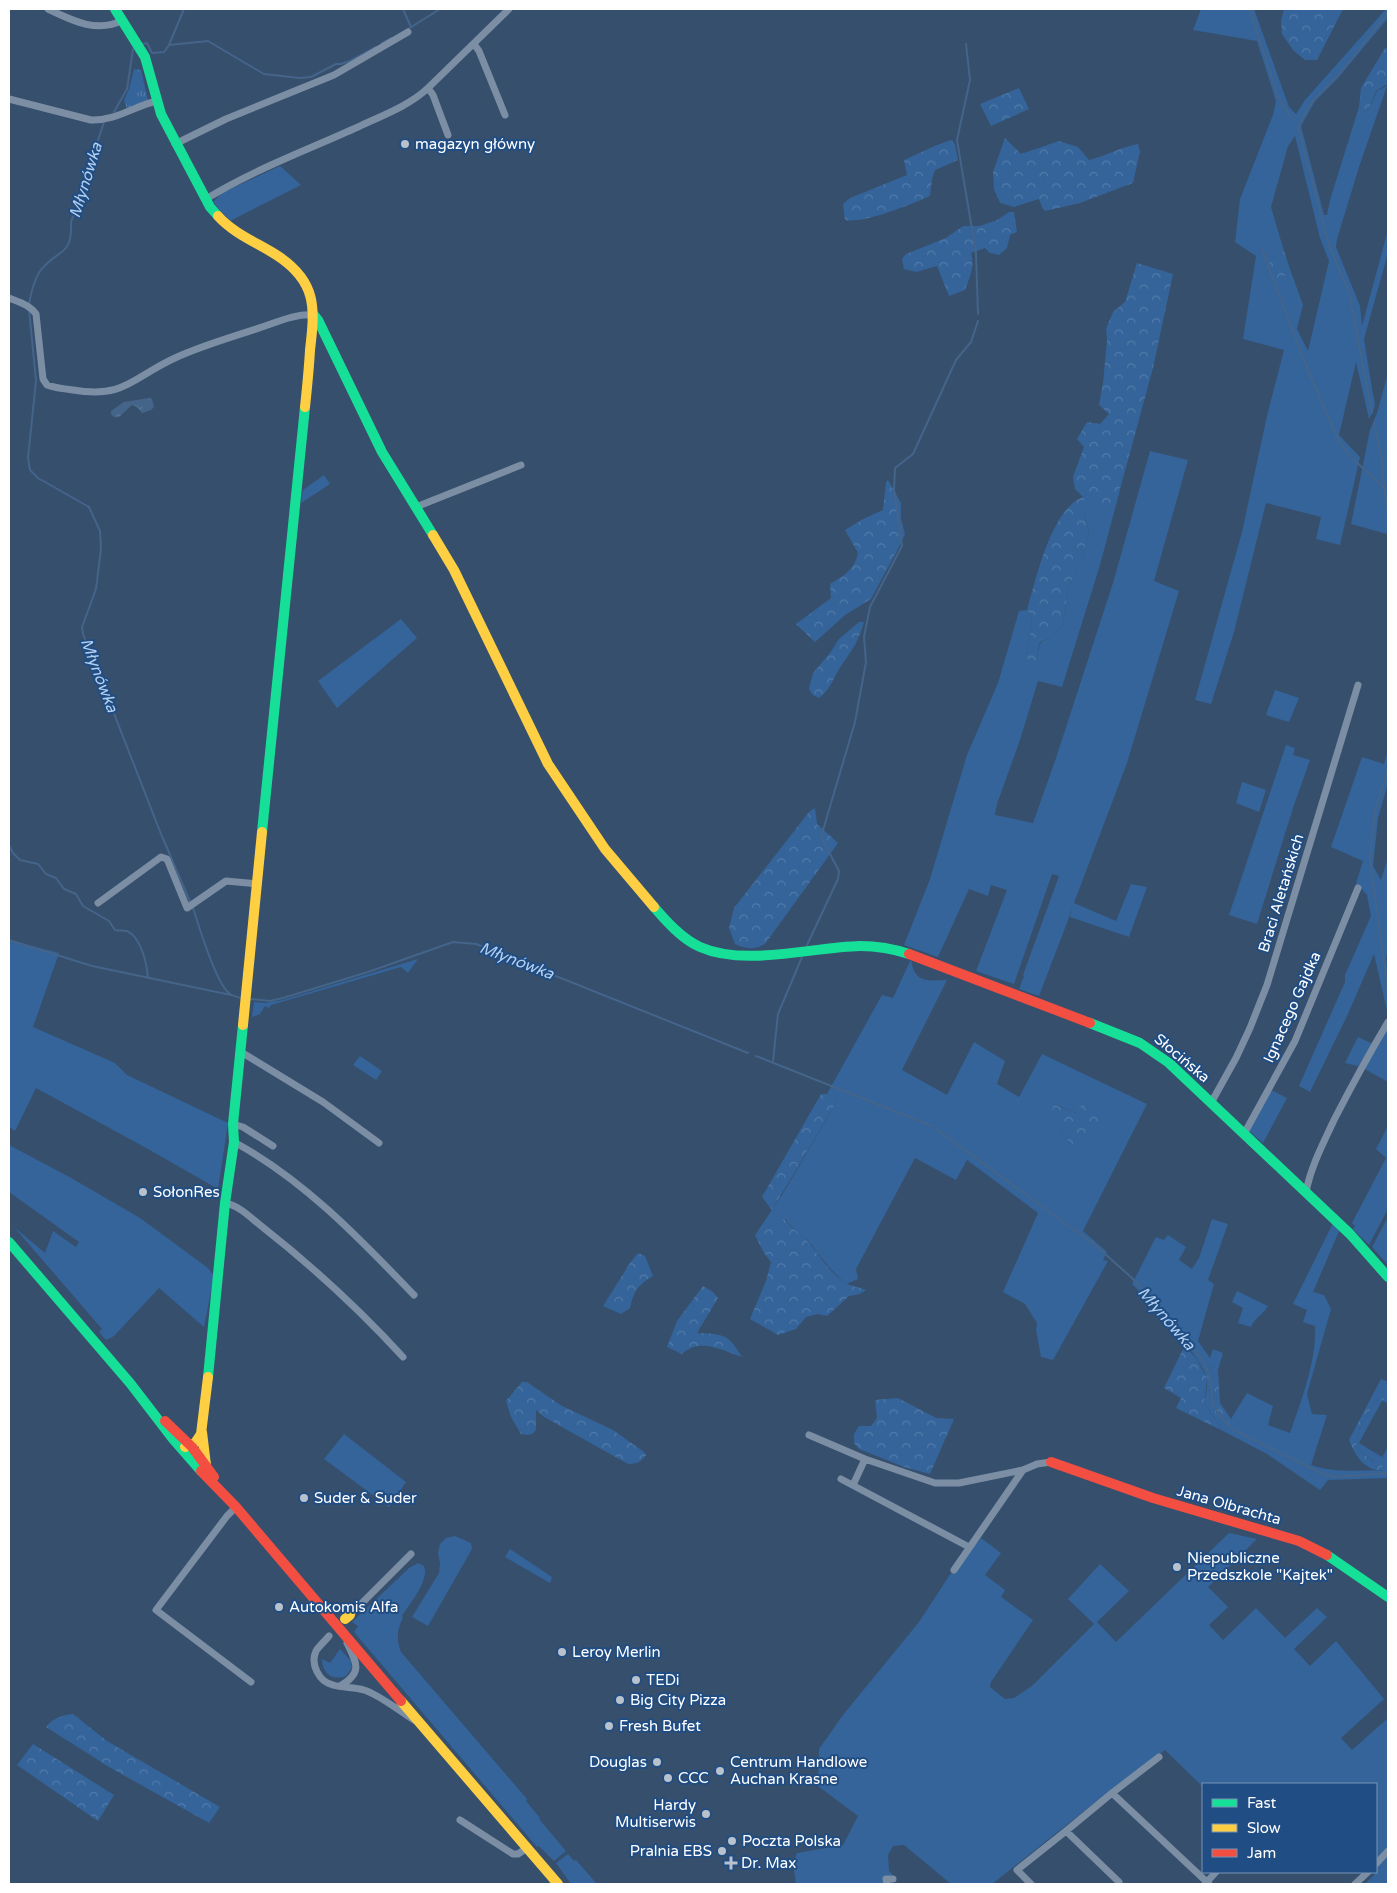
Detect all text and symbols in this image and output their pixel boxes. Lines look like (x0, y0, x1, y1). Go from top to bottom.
place label: magazyn główny (415, 135, 535, 153)
marker: magazyn główny (399, 138, 411, 150)
water label: Młynówka (65, 139, 107, 220)
water label: Młynówka (76, 635, 123, 716)
street label: Braci Aletańskich (1254, 832, 1308, 954)
water label: Młynówka (477, 938, 557, 985)
street label: Ignacego Gajdka (1259, 949, 1325, 1065)
street label: Słocińska (1151, 1030, 1213, 1086)
place label: SołonRes (153, 1183, 220, 1201)
marker: SołonRes (137, 1186, 149, 1198)
water label: Młynówka (1133, 1283, 1200, 1355)
street label: Jana Olbrachta (1175, 1482, 1283, 1528)
place label: Suder & Suder (314, 1489, 417, 1507)
marker: Suder & Suder (298, 1492, 310, 1504)
place label: Niepubliczne Przedszkole "Kajtek" (1187, 1549, 1333, 1584)
marker: Niepubliczne Przedszkole "Kajtek" (1171, 1561, 1183, 1573)
place label: Autokomis Alfa (289, 1598, 398, 1616)
marker: Autokomis Alfa (273, 1601, 285, 1613)
place label: Leroy Merlin (572, 1643, 661, 1661)
marker: Leroy Merlin (556, 1646, 568, 1658)
place label: TEDi (646, 1671, 680, 1689)
marker: TEDi (630, 1674, 642, 1686)
place label: Big City Pizza (630, 1691, 726, 1709)
marker: Big City Pizza (614, 1694, 626, 1706)
place label: Fresh Bufet (619, 1717, 701, 1735)
marker: Fresh Bufet (603, 1720, 615, 1732)
place label: Douglas (589, 1753, 647, 1771)
place label: Centrum Handlowe Auchan Krasne (730, 1753, 867, 1788)
marker: Douglas (651, 1756, 663, 1768)
marker: Centrum Handlowe Auchan Krasne (714, 1765, 726, 1777)
place label: CCC (678, 1769, 709, 1787)
marker: CCC (662, 1772, 674, 1784)
legend (1202, 1783, 1377, 1873)
text: Fast (1247, 1794, 1277, 1812)
place label: Hardy Multiserwis (615, 1796, 696, 1831)
marker: Hardy Multiserwis (700, 1808, 712, 1820)
text: Slow (1247, 1819, 1281, 1837)
place label: Poczta Polska (742, 1832, 841, 1850)
marker: Poczta Polska (726, 1835, 738, 1847)
place label: Pralnia EBS (630, 1842, 712, 1860)
text: Jam (1247, 1844, 1276, 1862)
marker: Pralnia EBS (716, 1845, 728, 1857)
place label: Dr. Max (741, 1854, 796, 1872)
marker: Dr. Max (725, 1857, 737, 1869)

